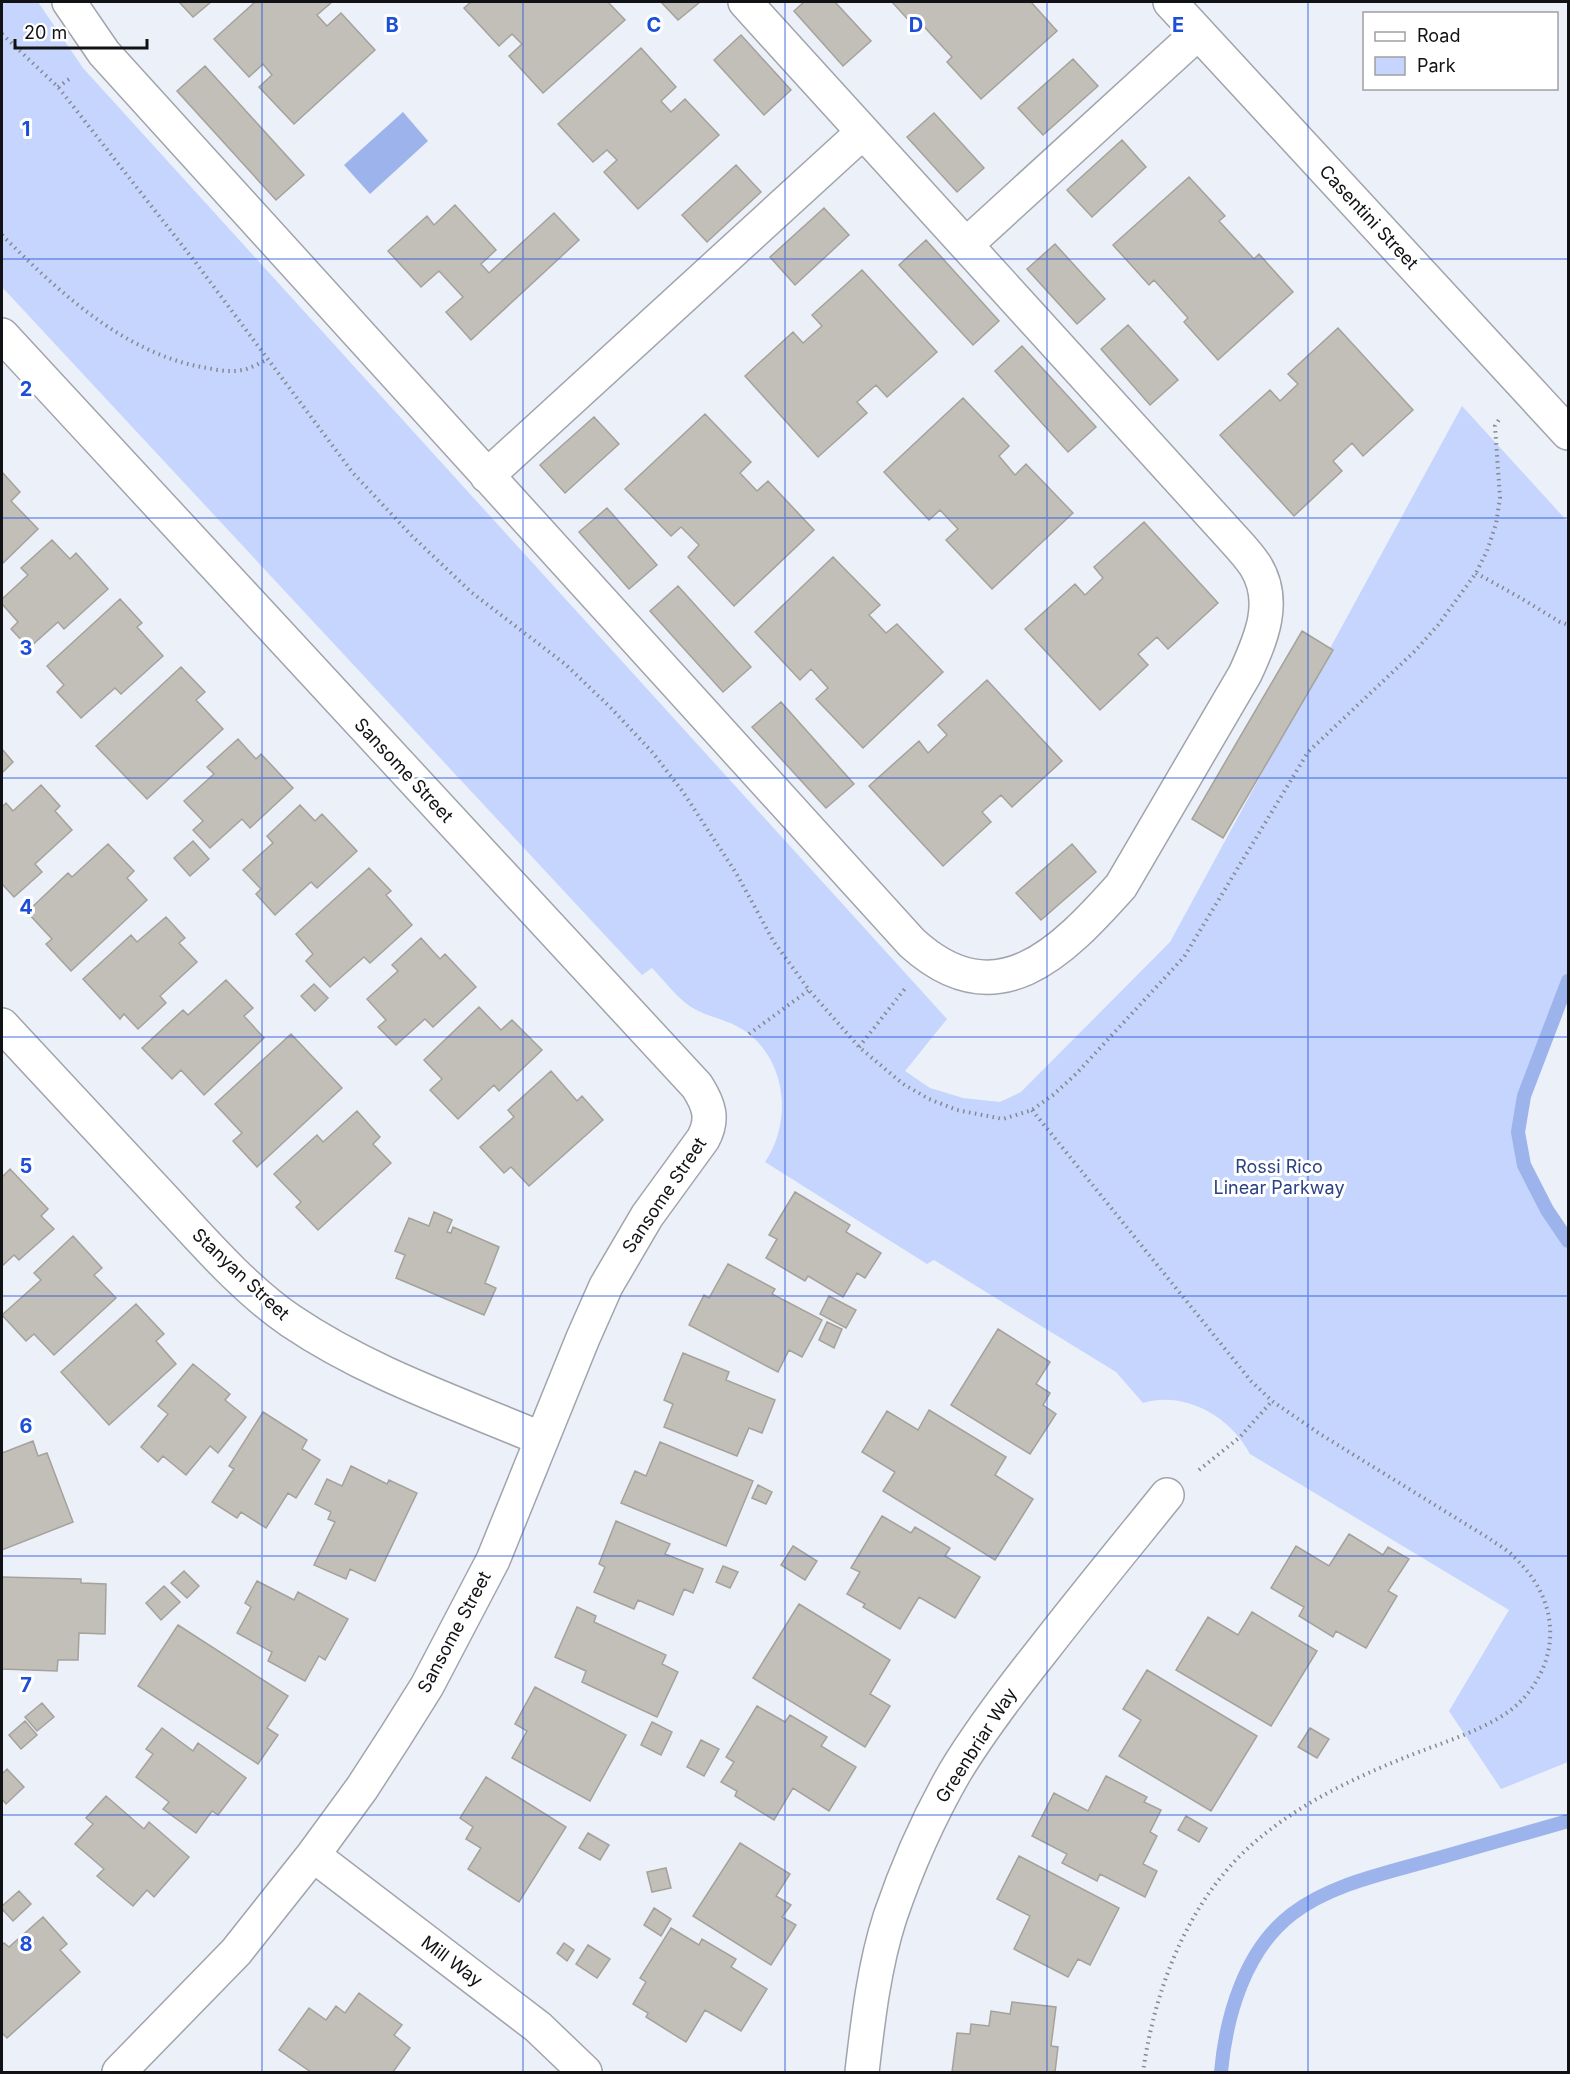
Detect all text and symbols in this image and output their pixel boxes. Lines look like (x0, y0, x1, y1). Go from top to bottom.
scale bar (15, 12, 147, 50)
legend (1363, 12, 1558, 90)
text: B (385, 13, 399, 37)
text: C (647, 13, 661, 37)
text: D (909, 13, 923, 37)
text: E (1172, 13, 1184, 37)
text: 20 m (24, 22, 67, 43)
text: Road (1417, 25, 1460, 46)
text: Park (1417, 55, 1456, 76)
text: 1 (22, 117, 30, 141)
street label: Casentini Street (1315, 160, 1423, 274)
text: 2 (20, 377, 32, 401)
text: 3 (20, 636, 32, 660)
street label: Sansome Street (350, 714, 458, 826)
text: 4 (19, 895, 33, 919)
street label: Sansome Street (618, 1133, 710, 1257)
text: 5 (20, 1154, 32, 1178)
park label: Rossi Rico Linear Parkway (1213, 1156, 1345, 1198)
street label: Stanyan Street (188, 1224, 294, 1324)
text: 6 (20, 1414, 33, 1438)
street label: Sansome Street (413, 1568, 495, 1696)
text: 7 (20, 1673, 32, 1697)
street label: Greenbriar Way (931, 1684, 1021, 1806)
street label: Mill Way (417, 1931, 487, 1991)
text: 8 (19, 1932, 33, 1956)

